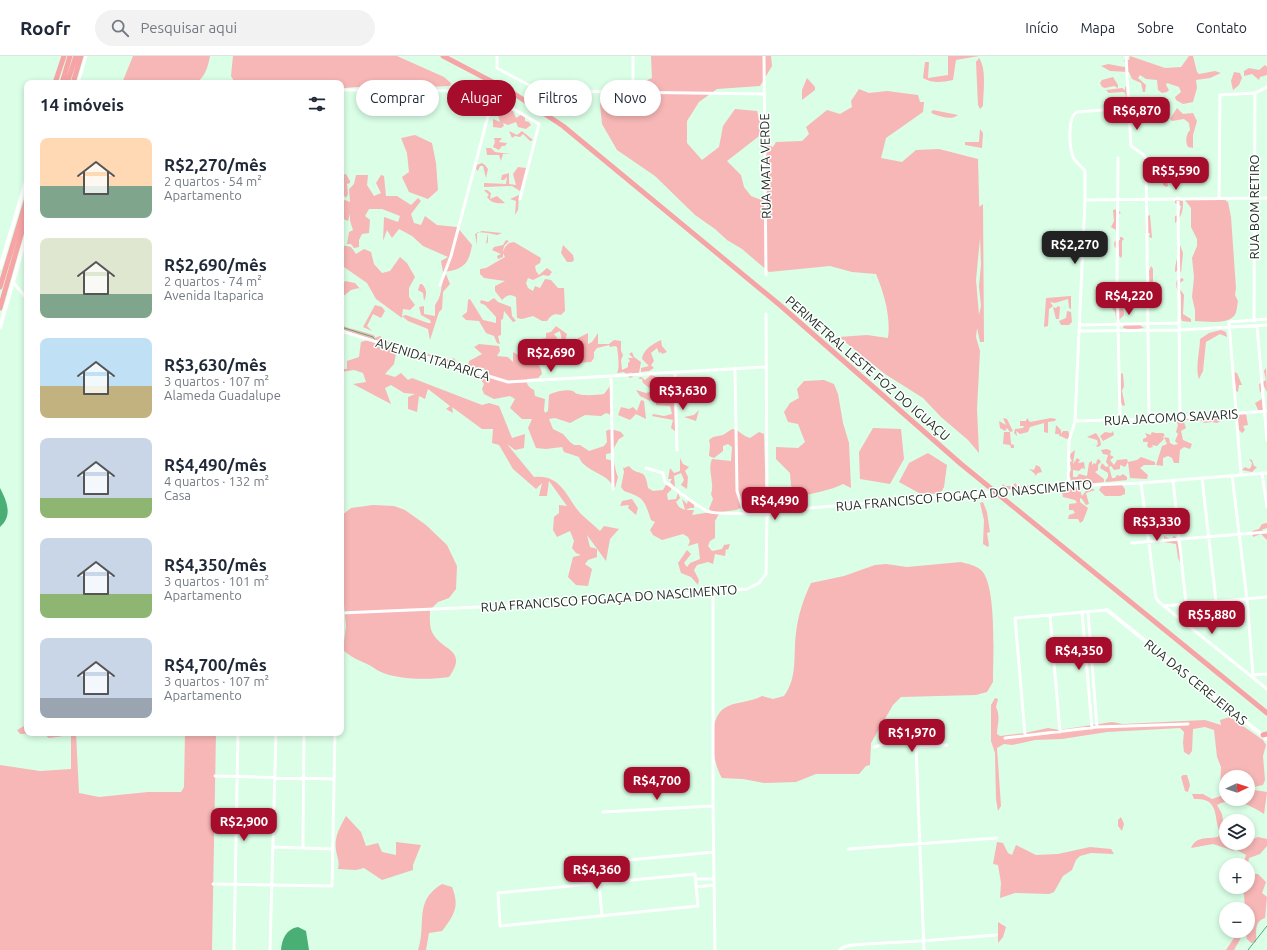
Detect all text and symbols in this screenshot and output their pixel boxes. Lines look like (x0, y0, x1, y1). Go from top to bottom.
search box (95, 10, 375, 46)
text: Roofr (20, 17, 71, 39)
icon: search (109, 17, 131, 39)
text: Pesquisar aqui (141, 19, 237, 36)
text: Início (1025, 20, 1058, 36)
text: Mapa (1080, 20, 1115, 36)
text: Sobre (1137, 20, 1174, 36)
text: Contato (1196, 20, 1247, 36)
chip: Comprar (356, 80, 439, 116)
chip: Alugar (447, 80, 516, 116)
chip: Filtros (524, 80, 592, 116)
chip: Novo (600, 80, 661, 116)
icon: filters (306, 93, 328, 115)
text: 14 imóveis (40, 95, 124, 114)
pin: R$6,870 (1100, 97, 1174, 131)
text: R$6,870 (1113, 103, 1161, 117)
street label: RUA MATA VERDE (757, 113, 773, 219)
icon: home (72, 154, 120, 202)
street label: RUA BOM RETIRO (1247, 154, 1261, 260)
text: R$2,270/mês (164, 155, 267, 174)
pin: R$5,590 (1139, 157, 1213, 191)
text: R$5,590 (1152, 163, 1200, 177)
text: 2 quartos · 54 m² (164, 174, 262, 188)
text: Apartamento (164, 188, 242, 202)
pin: R$2,270 (1038, 231, 1112, 265)
text: R$2,270 (1051, 237, 1099, 251)
icon: home (72, 254, 120, 302)
text: R$2,690/mês (164, 255, 267, 274)
text: 2 quartos · 74 m² (164, 274, 262, 288)
pin: R$4,220 (1092, 282, 1166, 316)
text: Avenida Itaparica (164, 288, 264, 302)
text: R$4,220 (1105, 288, 1153, 302)
street label: PERIMETRAL LESTE FOZ DO IGUAÇU (783, 293, 953, 443)
street label: AVENIDA ITAPARICA (374, 335, 492, 383)
pin: R$2,690 (514, 339, 588, 373)
text: R$2,690 (527, 345, 575, 359)
icon: home (72, 354, 120, 402)
text: R$3,630/mês (164, 355, 267, 374)
text: 3 quartos · 107 m² (164, 374, 269, 388)
pin: R$3,630 (646, 377, 720, 411)
text: R$3,630 (659, 383, 707, 397)
text: Alameda Guadalupe (164, 388, 281, 402)
street label: RUA JACOMO SAVARIS (1104, 406, 1239, 428)
icon: home (72, 454, 120, 502)
text: R$4,490/mês (164, 455, 267, 474)
text: 4 quartos · 132 m² (164, 474, 269, 488)
street label: RUA FRANCISCO FOGAÇA DO NASCIMENTO (835, 477, 1093, 513)
pin: R$4,490 (738, 487, 812, 521)
text: Casa (164, 488, 191, 502)
text: R$4,490 (751, 493, 799, 507)
pin: R$3,330 (1120, 508, 1194, 542)
text: R$3,330 (1133, 514, 1181, 528)
icon: home (72, 554, 120, 602)
text: R$4,350/mês (164, 555, 267, 574)
text: 3 quartos · 101 m² (164, 574, 269, 588)
street label: RUA FRANCISCO FOGAÇA DO NASCIMENTO (480, 582, 738, 614)
text: Apartamento (164, 588, 242, 602)
pin: R$5,880 (1175, 601, 1249, 635)
text: R$5,880 (1188, 607, 1236, 621)
street label: RUA DAS CEREJEIRAS (1142, 636, 1250, 728)
pin: R$4,350 (1042, 637, 1116, 671)
text: R$4,350 (1055, 643, 1103, 657)
icon: home (72, 654, 120, 702)
text: R$4,700/mês (164, 655, 267, 674)
text: 3 quartos · 107 m² (164, 674, 269, 688)
text: Apartamento (164, 688, 242, 702)
pin: R$1,970 (875, 719, 949, 753)
text: R$1,970 (888, 725, 936, 739)
pin: R$4,700 (620, 767, 694, 801)
north arrow (1219, 770, 1255, 806)
map controls (1219, 770, 1255, 938)
text: R$4,700 (633, 773, 681, 787)
pin: R$2,900 (207, 808, 281, 842)
text: R$2,900 (220, 814, 268, 828)
button: layers (1219, 814, 1255, 850)
pin: R$4,360 (560, 856, 634, 890)
button: + (1219, 858, 1255, 894)
text: R$4,360 (573, 862, 621, 876)
button: − (1219, 902, 1255, 938)

